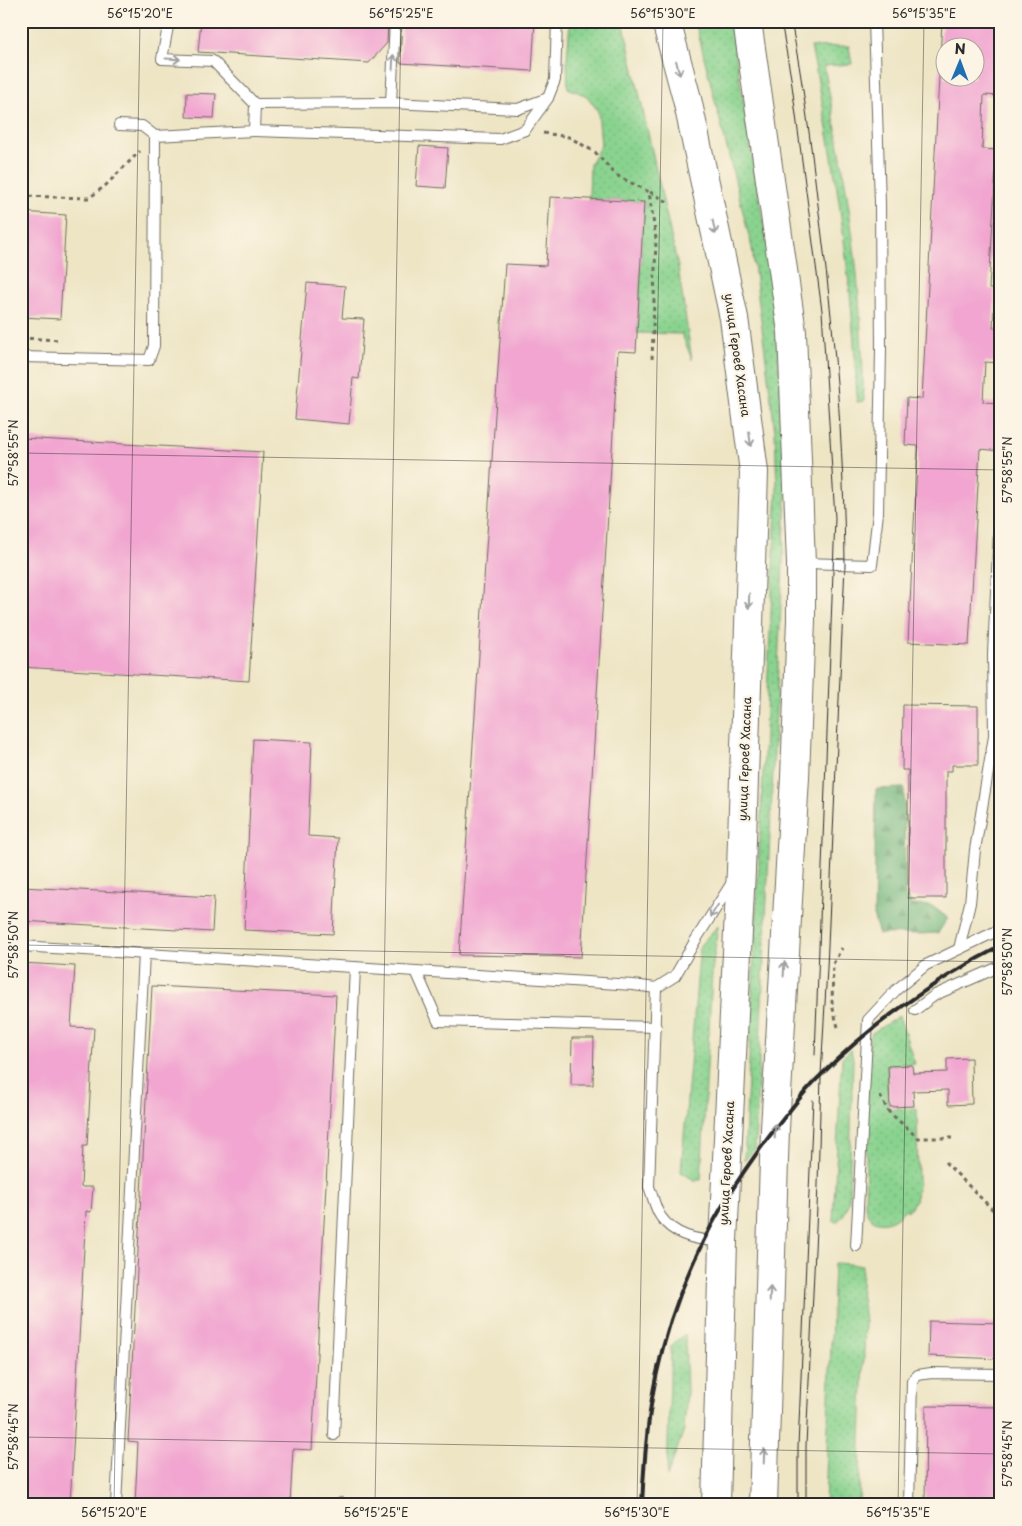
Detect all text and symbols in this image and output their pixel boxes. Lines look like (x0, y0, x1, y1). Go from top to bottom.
text: 56°15'20"E (107, 4, 173, 22)
text: 56°15'25"E (368, 4, 434, 22)
text: 56°15'30"E (630, 4, 696, 22)
text: 56°15'35"E (892, 4, 956, 22)
north arrow (934, 38, 984, 88)
text: N (955, 38, 966, 59)
one-way arrow (388, 54, 397, 70)
one-way arrow (165, 55, 181, 64)
one-way arrow (674, 60, 684, 76)
one-way arrow (710, 218, 720, 234)
street label: улица Героев Хасана (720, 292, 756, 418)
text: 57°58'55"N (4, 419, 22, 487)
one-way arrow (745, 430, 755, 446)
text: 57°58'55"N (998, 436, 1016, 504)
one-way arrow (745, 593, 754, 609)
street label: улица Героев Хасана (733, 696, 755, 821)
one-way arrow (709, 903, 719, 917)
text: 57°58'50"N (4, 911, 22, 979)
text: 57°58'50"N (998, 928, 1016, 996)
one-way arrow (779, 961, 788, 977)
street label: улица Героев Хасана (714, 1100, 738, 1226)
one-way arrow (771, 1123, 780, 1139)
one-way arrow (766, 1286, 775, 1302)
text: 57°58'45"N (4, 1403, 22, 1471)
text: 57°58'45"N (998, 1420, 1016, 1488)
one-way arrow (759, 1448, 768, 1464)
text: 56°15'20"E (81, 1503, 147, 1521)
text: 56°15'25"E (343, 1503, 409, 1521)
text: 56°15'30"E (604, 1503, 670, 1521)
text: 56°15'35"E (866, 1503, 930, 1521)

